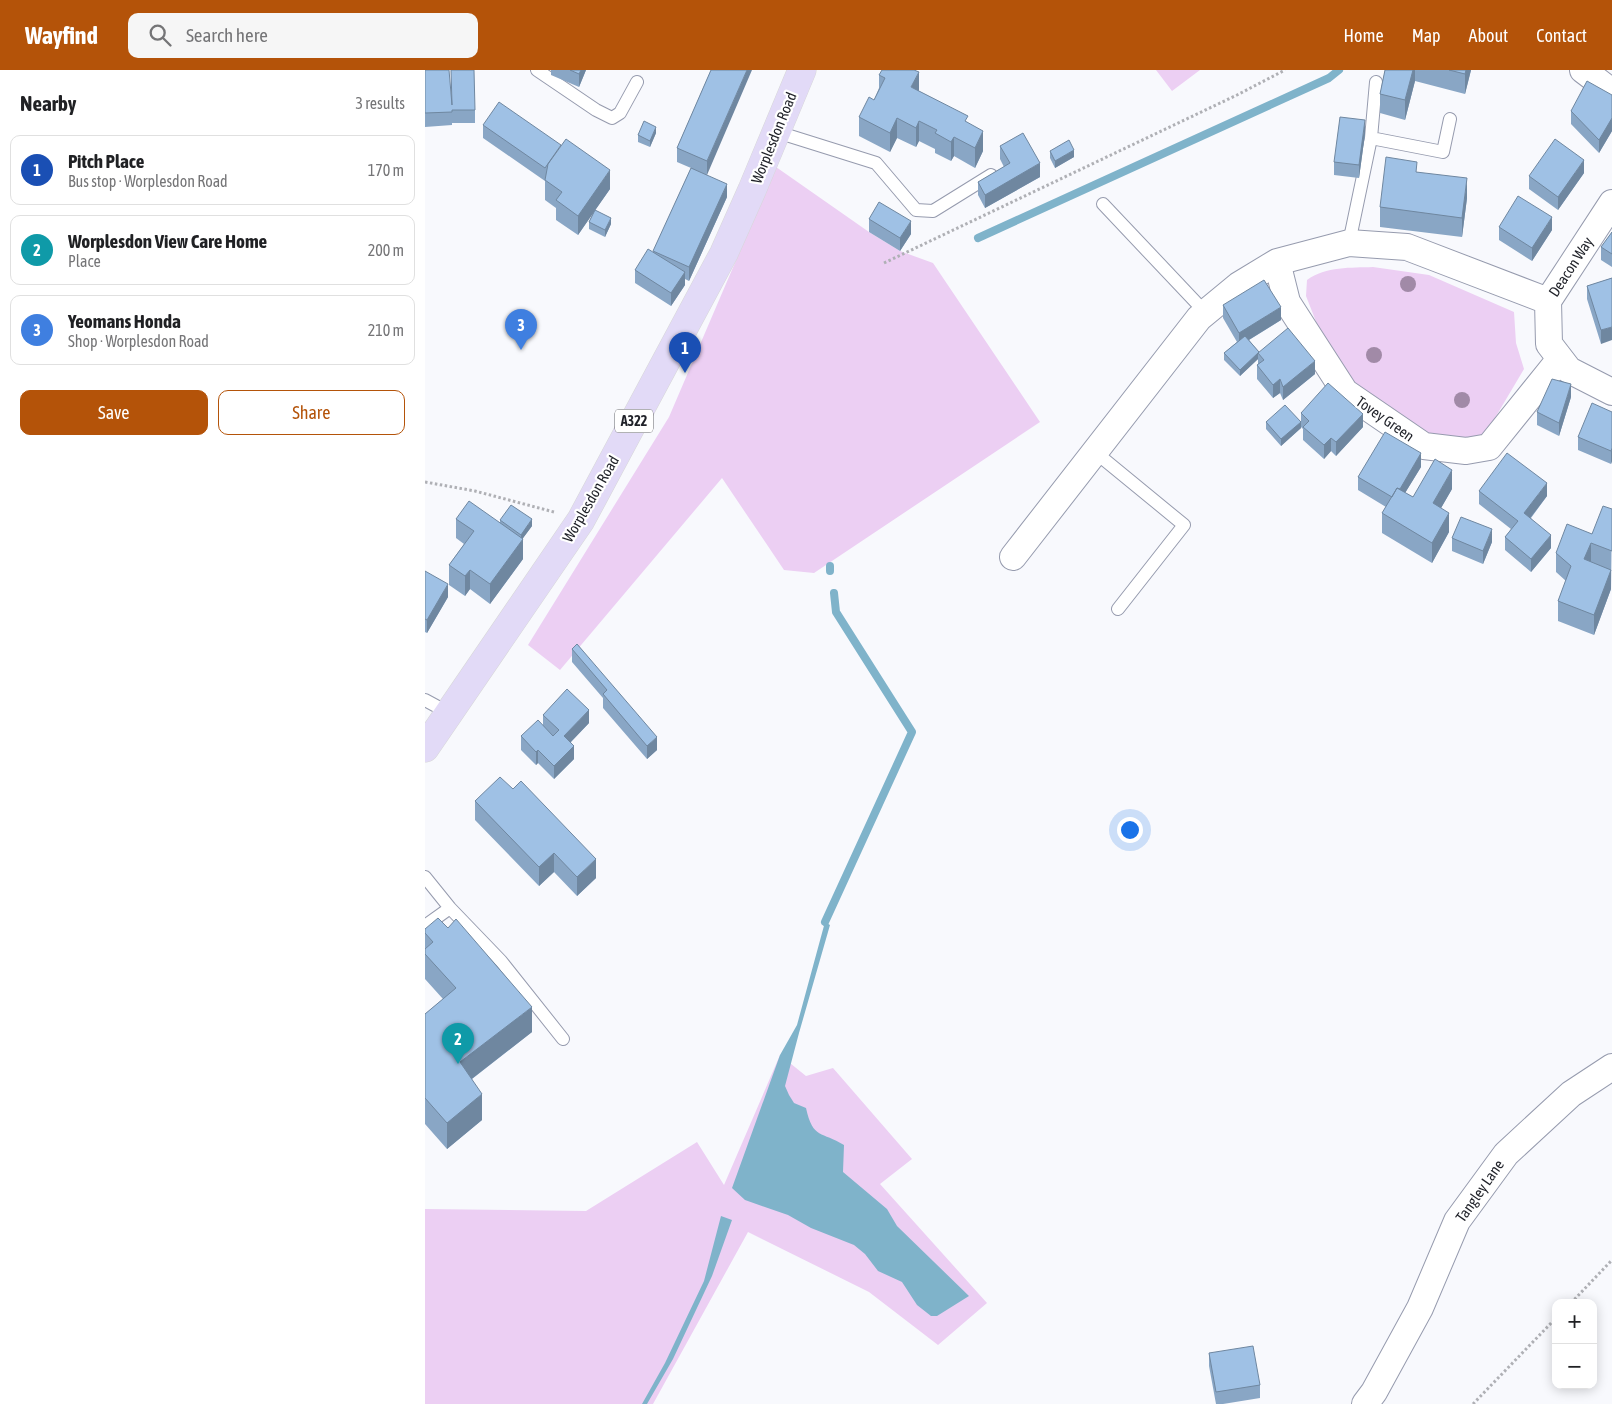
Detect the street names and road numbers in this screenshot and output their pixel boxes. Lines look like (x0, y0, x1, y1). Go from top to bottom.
street label: Worplesdon Road (747, 90, 800, 186)
street label: Deacon Way (1545, 234, 1596, 300)
street label: Tovey Green (1353, 392, 1417, 445)
road number: A322 (615, 410, 653, 432)
street label: Worplesdon Road (559, 452, 622, 545)
street label: Tangley Lane (1452, 1156, 1507, 1225)

